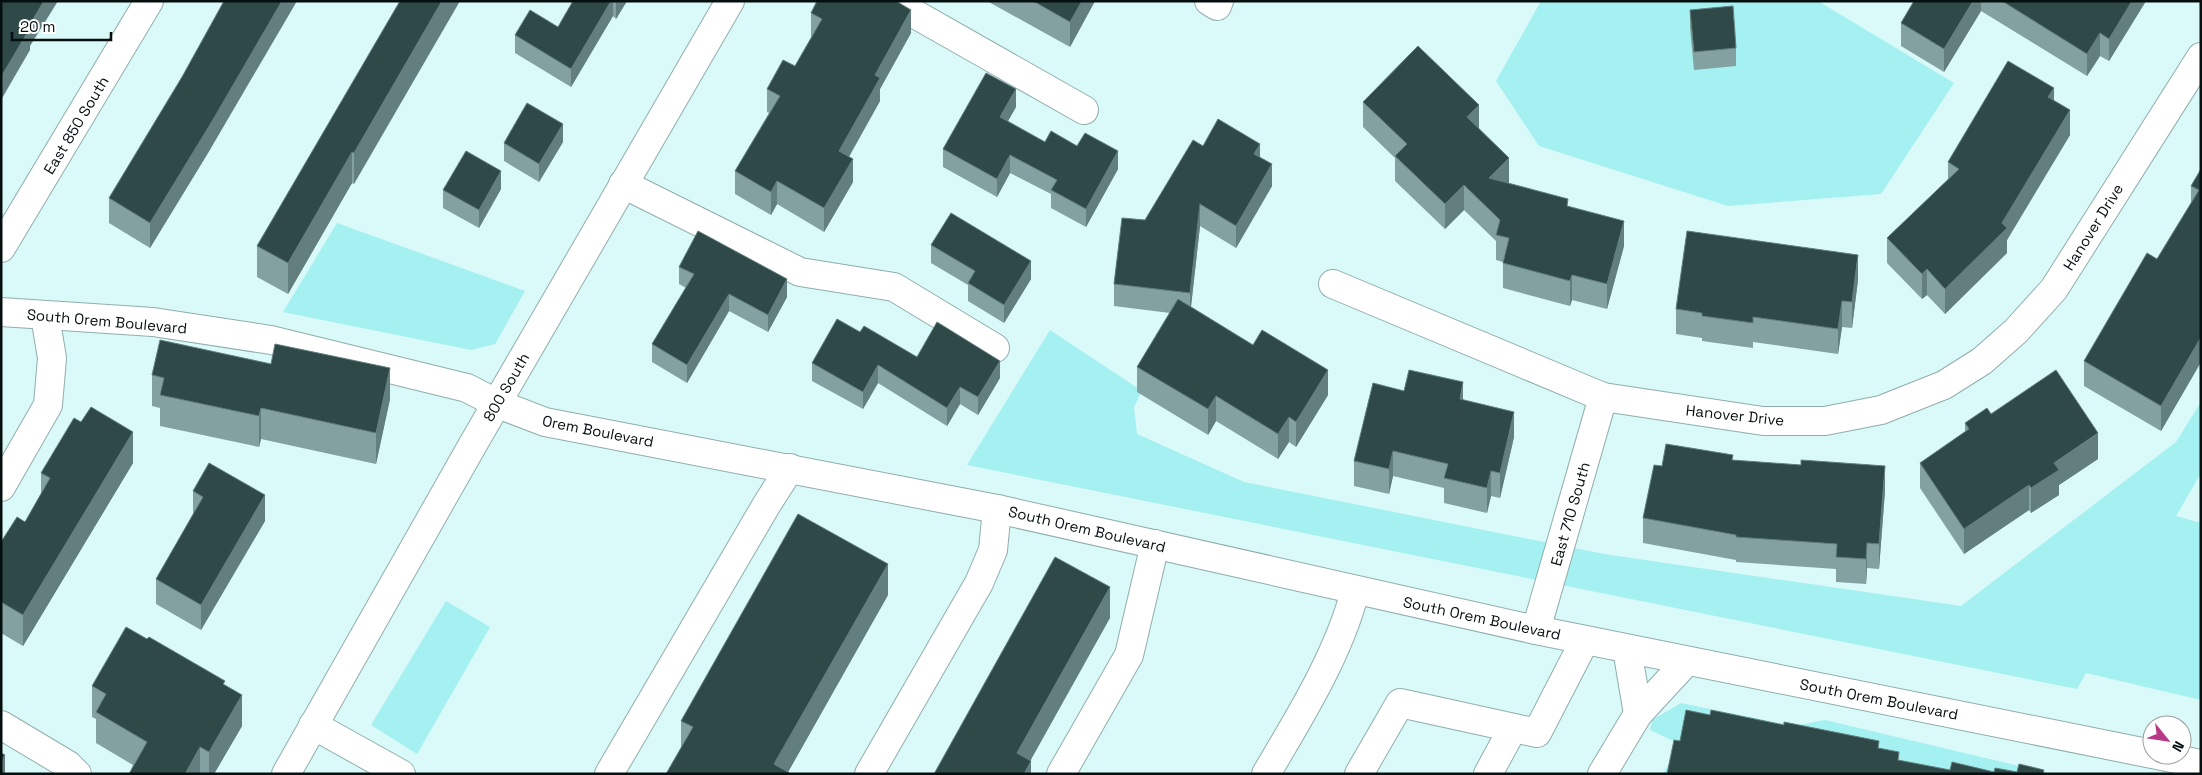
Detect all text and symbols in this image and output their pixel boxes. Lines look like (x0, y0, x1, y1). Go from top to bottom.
scale bar (12, 10, 111, 42)
text: 20 m (20, 17, 55, 36)
street label: East 850 South (39, 73, 113, 177)
street label: Hanover Drive (2059, 180, 2127, 274)
street label: South Orem Boulevard (26, 305, 188, 337)
street label: 800 South (479, 349, 533, 425)
street label: Hanover Drive (1685, 400, 1785, 430)
street label: Orem Boulevard (541, 411, 655, 451)
street label: East 710 South (1546, 460, 1594, 568)
street label: South Orem Boulevard (1007, 502, 1167, 556)
street label: South Orem Boulevard (1401, 592, 1563, 644)
street label: South Orem Boulevard (1798, 674, 1960, 724)
north arrow (2142, 715, 2192, 765)
text: N (2168, 738, 2188, 755)

